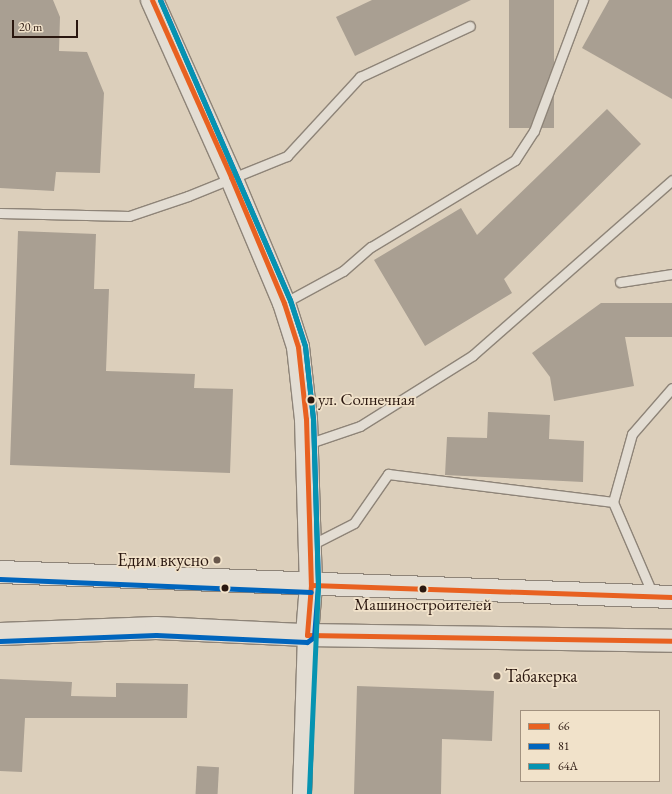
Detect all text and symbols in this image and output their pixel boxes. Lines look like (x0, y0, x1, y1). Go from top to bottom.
scale bar (14, 12, 80, 38)
text: 20 m (19, 19, 42, 35)
place label: ул. Солнечная (318, 390, 415, 410)
marker: ул. Солнечная (306, 395, 316, 405)
place label: Едим вкусно (117, 549, 209, 571)
marker: Едим вкусно (212, 555, 222, 565)
unlabelled marker (220, 583, 230, 593)
marker: Машиностроителей (418, 584, 428, 594)
place label: Машиностроителей (354, 595, 492, 615)
place label: Табакерка (505, 665, 578, 687)
marker: Табакерка (492, 671, 502, 681)
legend (520, 710, 660, 782)
text: 66 (558, 718, 570, 734)
text: 81 (558, 738, 570, 754)
text: 64А (558, 758, 578, 774)

